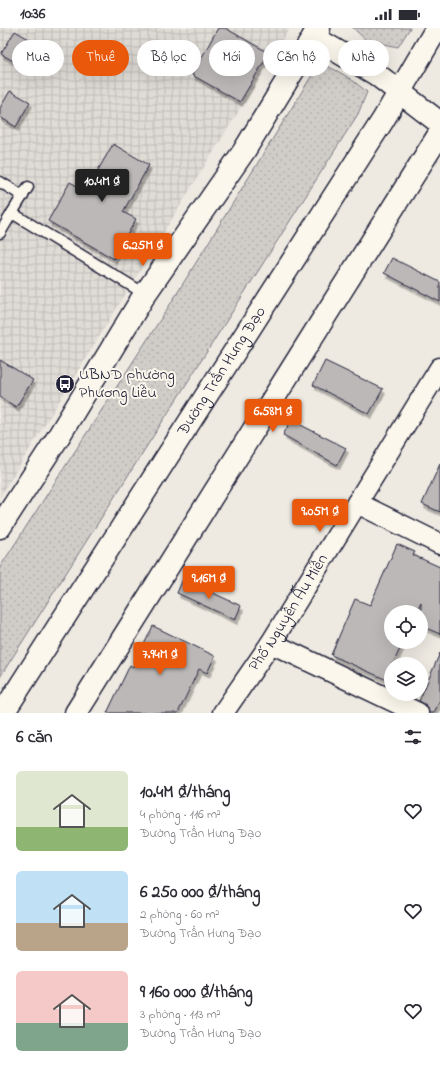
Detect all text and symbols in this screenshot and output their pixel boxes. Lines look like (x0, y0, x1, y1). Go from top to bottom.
text: 10:36 (20, 3, 45, 25)
chip: Mua (12, 40, 64, 76)
chip: Thuê (72, 40, 129, 76)
chip: Bộ lọc (137, 40, 201, 76)
chip: Mới (209, 40, 255, 76)
chip: Căn hộ (263, 40, 330, 76)
chip: Nhà (338, 40, 389, 76)
pin: 10.4M ₫ (65, 169, 139, 203)
text: 10.4M ₫ (84, 172, 120, 191)
pin: 6.25M ₫ (106, 233, 180, 267)
text: 6.25M ₫ (123, 236, 163, 255)
street label: Đường Trần Hưng Đạo (171, 302, 272, 441)
place label: UBND phường Phương Liễu (79, 363, 175, 405)
bus stop icon: UBND phường Phương Liễu (54, 373, 76, 395)
pin: 6.58M ₫ (236, 399, 310, 433)
text: 6.58M ₫ (254, 402, 292, 421)
pin: 9.05M ₫ (283, 499, 357, 533)
text: 9.05M ₫ (301, 502, 339, 521)
street label: Phố Nguyễn Ấu Miễn (243, 549, 335, 676)
pin: 9.16M ₫ (172, 566, 246, 600)
text: 9.16M ₫ (192, 569, 226, 588)
map controls (384, 605, 428, 701)
button: locate (384, 605, 428, 649)
pin: 7.94M ₫ (123, 642, 197, 676)
text: 7.94M ₫ (142, 645, 178, 664)
button: layers (384, 657, 428, 701)
text: 6 căn (16, 725, 52, 750)
icon: filters (402, 726, 424, 748)
text: 10.4M ₫/tháng (140, 780, 230, 805)
icon: home (48, 787, 96, 835)
icon: heart (402, 800, 424, 822)
text: 4 phòng · 116 m² (140, 805, 221, 824)
text: Đường Trần Hưng Đạo (140, 824, 261, 843)
text: 6 250 000 ₫/tháng (140, 880, 260, 905)
icon: home (48, 887, 96, 935)
icon: heart (402, 900, 424, 922)
text: 2 phòng · 60 m² (140, 905, 219, 924)
text: Đường Trần Hưng Đạo (140, 924, 261, 943)
text: 9 160 000 ₫/tháng (140, 980, 253, 1005)
icon: home (48, 987, 96, 1035)
icon: heart (402, 1000, 424, 1022)
text: 3 phòng · 113 m² (140, 1005, 221, 1024)
text: Đường Trần Hưng Đạo (140, 1024, 261, 1043)

